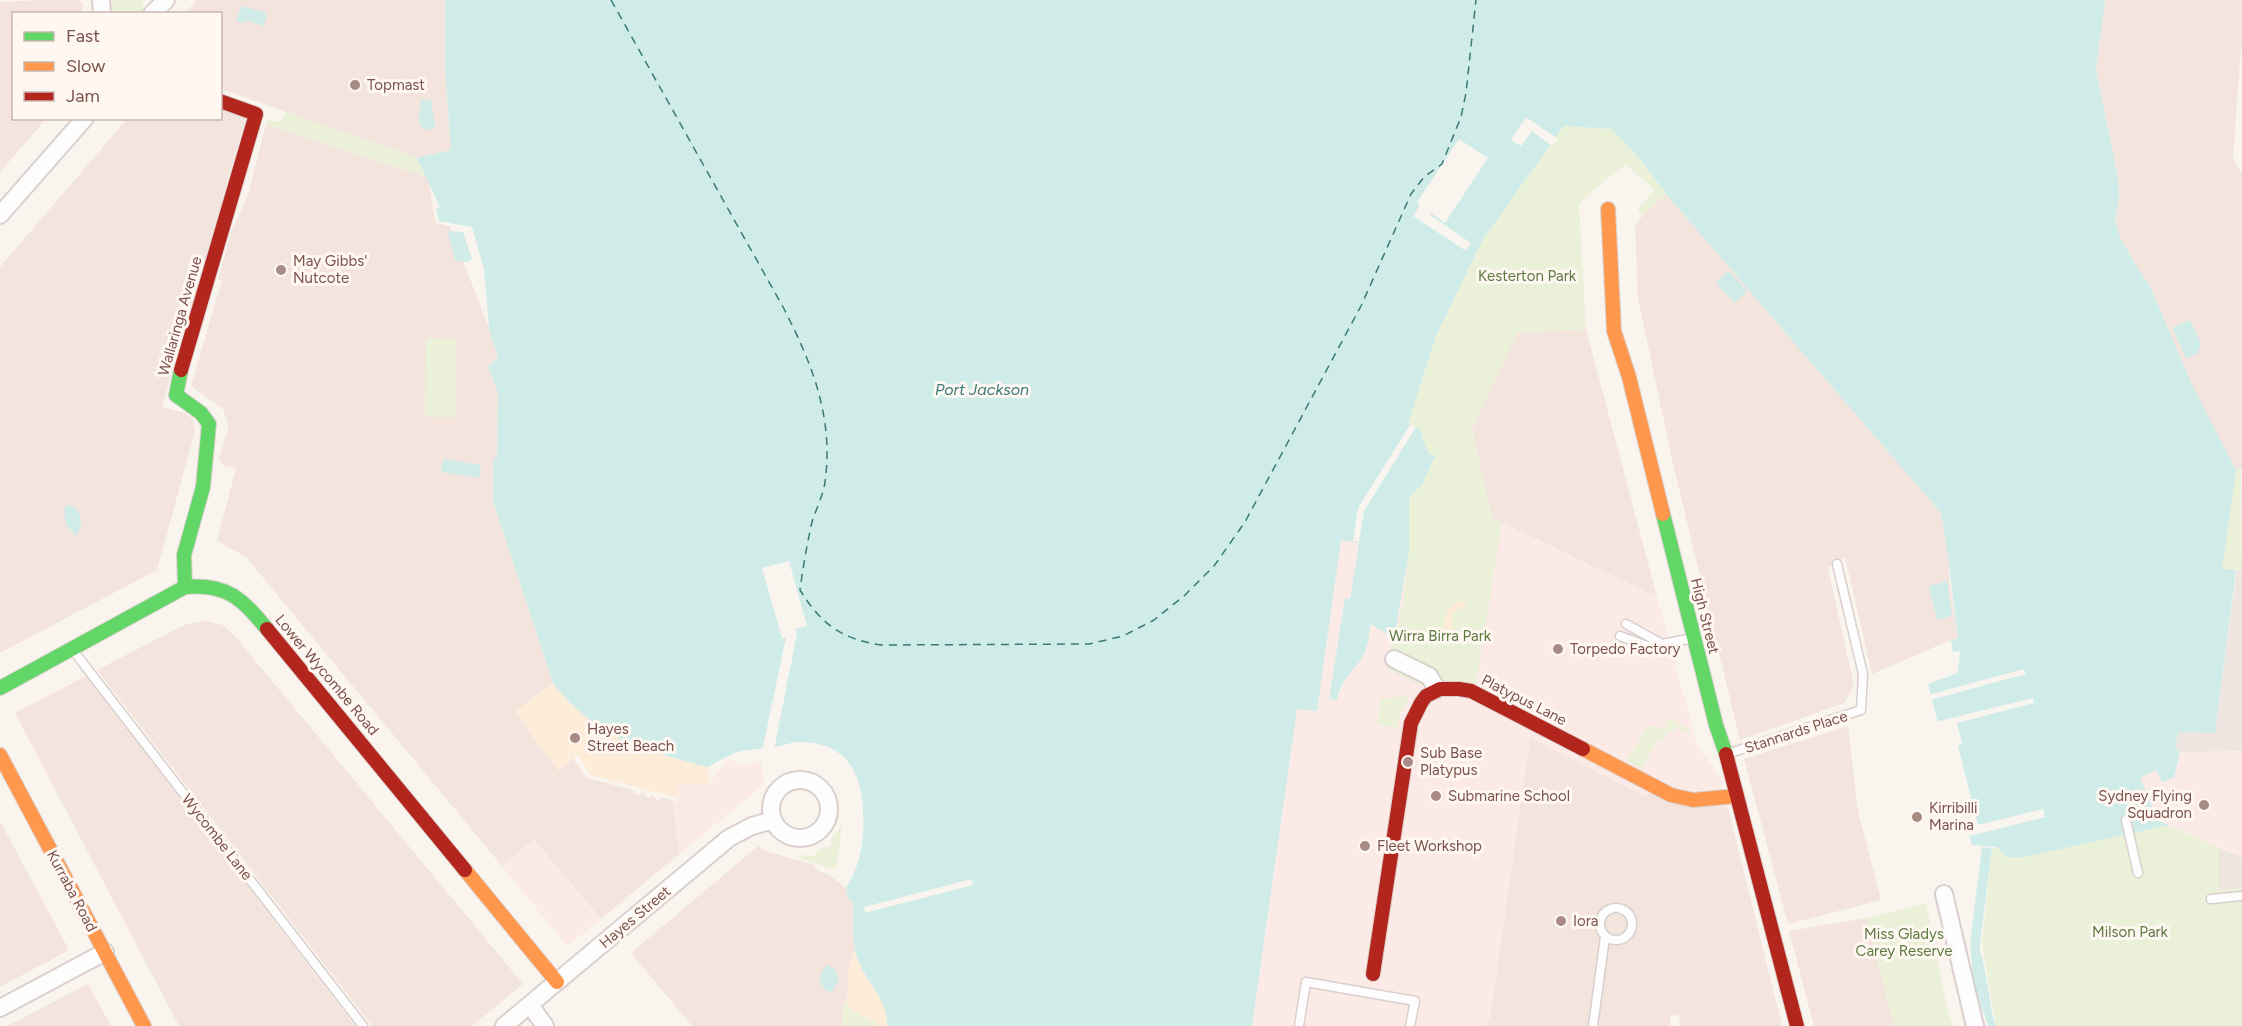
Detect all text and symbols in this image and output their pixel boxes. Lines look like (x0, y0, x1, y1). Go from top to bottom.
legend (12, 12, 222, 120)
text: Fast (66, 25, 100, 47)
text: Slow (66, 55, 105, 77)
place label: Topmast (367, 76, 425, 94)
marker: Topmast (348, 78, 362, 92)
text: Jam (66, 85, 100, 107)
place label: May Gibbs' Nutcote (293, 252, 367, 287)
street label: Wallaringa Avenue (154, 254, 206, 378)
marker: May Gibbs' Nutcote (274, 263, 288, 277)
park label: Kesterton Park (1478, 267, 1577, 285)
water label: Port Jackson (935, 380, 1029, 399)
street label: High Street (1687, 576, 1723, 656)
street label: Lower Wycombe Road (271, 611, 383, 739)
park label: Wirra Birra Park (1389, 627, 1492, 645)
place label: Torpedo Factory (1570, 640, 1681, 658)
marker: Torpedo Factory (1551, 642, 1565, 656)
street label: Platypus Lane (1478, 671, 1570, 729)
street label: Stannards Place (1742, 707, 1850, 757)
place label: Hayes Street Beach (587, 720, 674, 755)
marker: Hayes Street Beach (568, 731, 582, 745)
place label: Sub Base Platypus (1420, 744, 1482, 779)
marker: Sub Base Platypus (1401, 755, 1415, 769)
place label: Submarine School (1448, 787, 1570, 805)
place label: Sydney Flying Squadron (2098, 787, 2192, 822)
marker: Submarine School (1429, 789, 1443, 803)
street label: Wycombe Lane (178, 790, 256, 884)
marker: Sydney Flying Squadron (2197, 798, 2211, 812)
place label: Kirribilli Marina (1929, 799, 1978, 834)
marker: Kirribilli Marina (1910, 810, 1924, 824)
place label: Fleet Workshop (1377, 837, 1482, 855)
marker: Fleet Workshop (1358, 839, 1372, 853)
street label: Kurraba Road (43, 847, 101, 935)
street label: Hayes Street (596, 882, 675, 952)
place label: Iora (1573, 912, 1599, 930)
marker: Iora (1554, 914, 1568, 928)
park label: Milson Park (2092, 923, 2169, 941)
park label: Miss Gladys Carey Reserve (1856, 925, 1952, 960)

